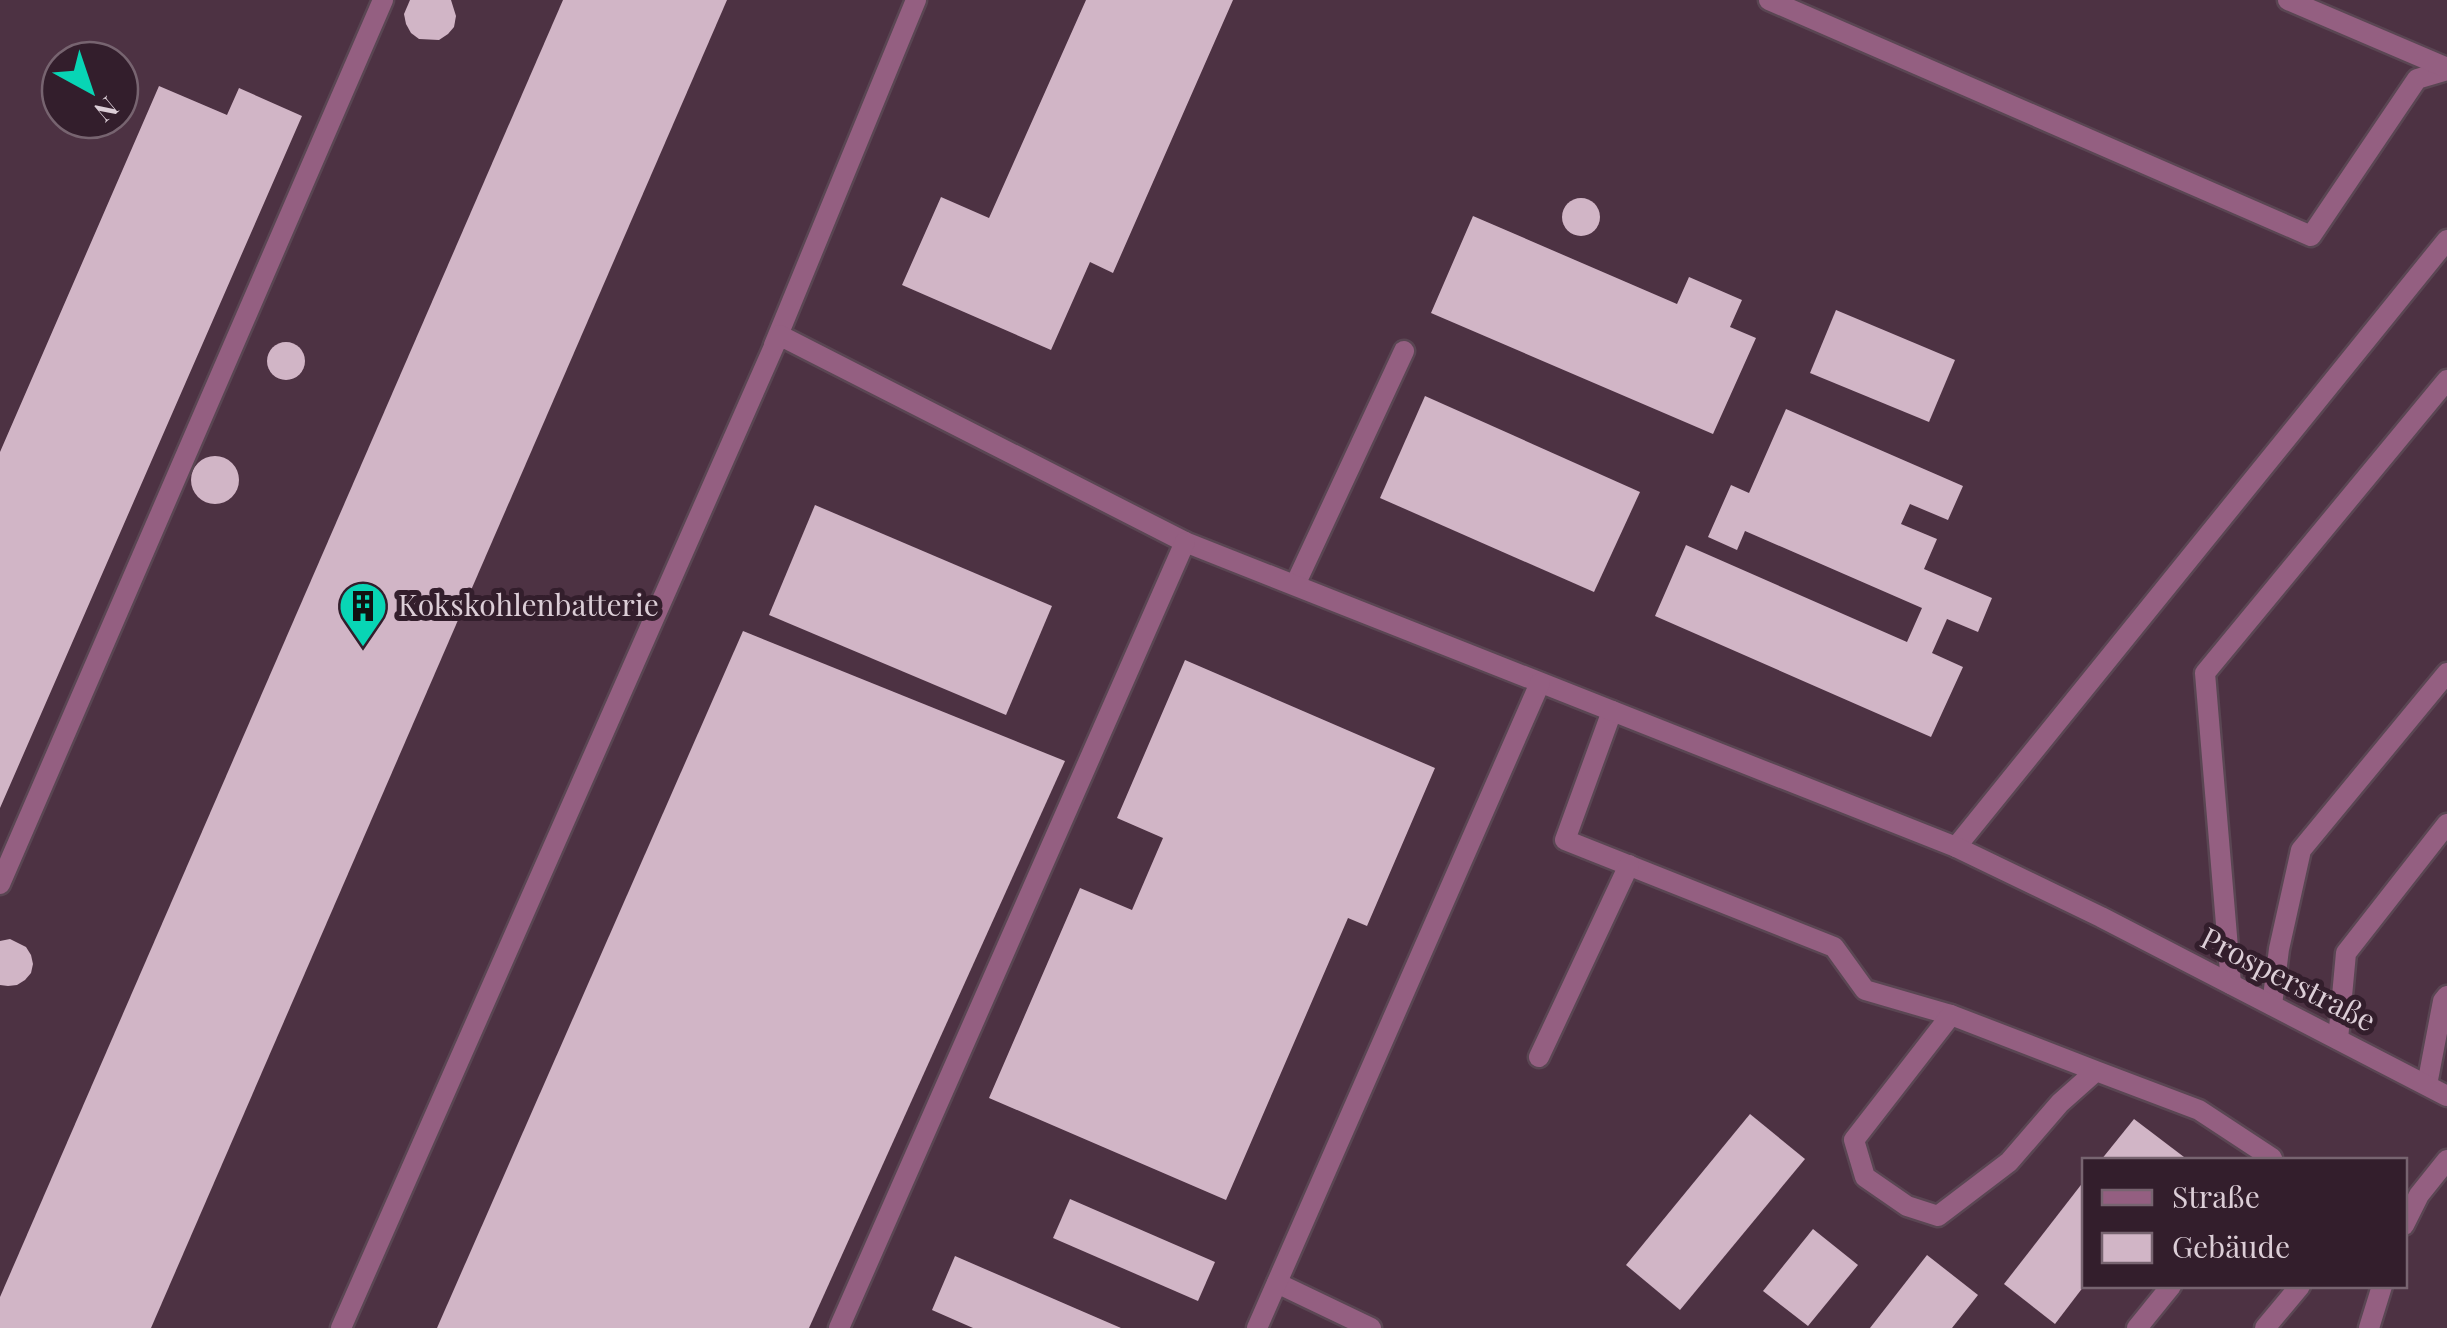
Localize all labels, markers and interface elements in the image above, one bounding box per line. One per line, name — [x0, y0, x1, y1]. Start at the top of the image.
north arrow — [40, 40, 140, 140]
text: N — [87, 90, 127, 131]
building icon: Kokskohlenbatterie — [337, 580, 389, 648]
place label: Kokskohlenbatterie — [398, 584, 659, 624]
street label: Prosperstraße — [2195, 917, 2383, 1039]
legend — [2082, 1158, 2407, 1288]
text: Straße — [2172, 1176, 2260, 1216]
text: Gebäude — [2172, 1226, 2290, 1266]

